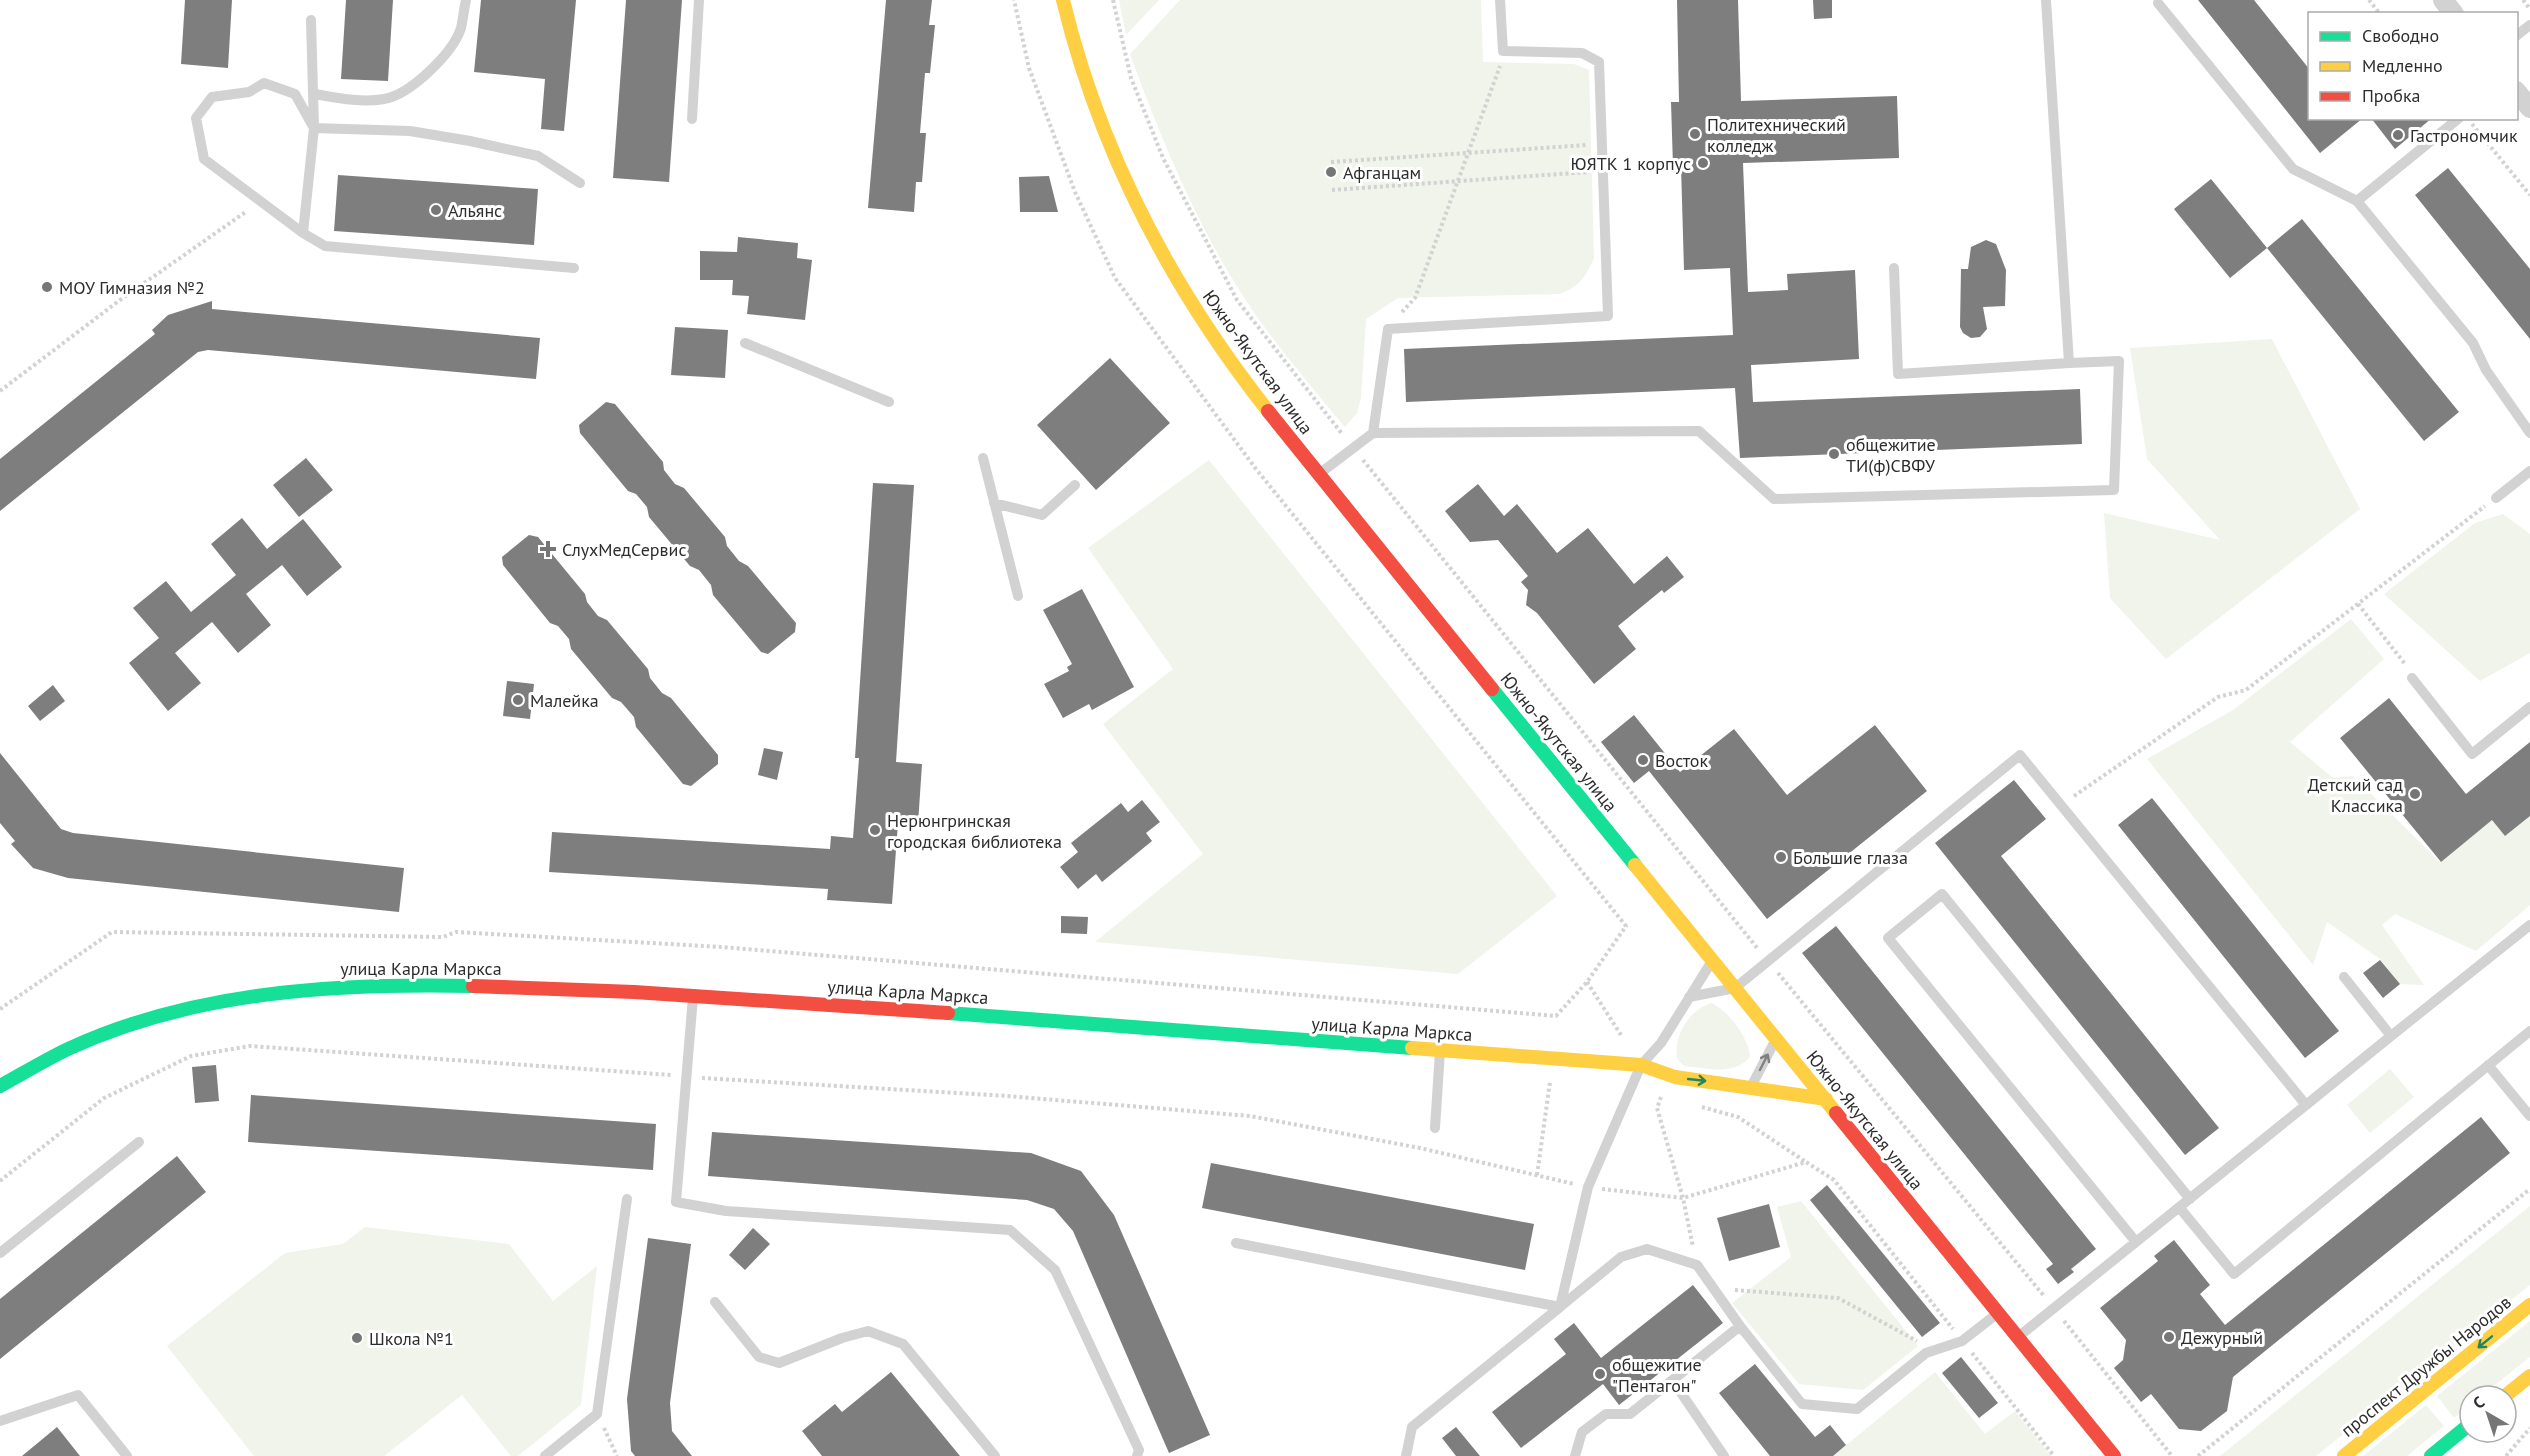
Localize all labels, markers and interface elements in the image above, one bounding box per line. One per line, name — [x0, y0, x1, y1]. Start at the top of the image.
legend — [2308, 12, 2518, 120]
text: Свободно — [2362, 24, 2439, 47]
text: Медленно — [2362, 54, 2443, 77]
text: Пробка — [2362, 84, 2420, 107]
place label: Политехнический колледж — [1707, 113, 1846, 157]
place label: Гастрономчик — [2410, 124, 2518, 147]
marker: Политехнический колледж — [1688, 127, 1702, 141]
marker: Гастрономчик — [2391, 128, 2405, 142]
place label: ЮЯТК 1 корпус — [1570, 152, 1691, 175]
marker: ЮЯТК 1 корпус — [1696, 156, 1710, 170]
place label: Афганцам — [1343, 161, 1421, 184]
marker: Афганцам — [1324, 165, 1338, 179]
place label: Альянс — [448, 199, 502, 222]
marker: Альянс — [429, 203, 443, 217]
place label: МОУ Гимназия №2 — [59, 276, 205, 299]
marker: МОУ Гимназия №2 — [40, 280, 54, 294]
street label: Южно-Якутская улица — [1198, 285, 1318, 439]
place label: общежитие ТИ(ф)СВФУ — [1846, 433, 1936, 477]
marker: общежитие ТИ(ф)СВФУ — [1827, 447, 1841, 461]
place label: СлухМедСервис — [562, 538, 687, 561]
marker: СлухМедСервис — [539, 540, 557, 558]
street label: Южно-Якутская улица — [1496, 668, 1622, 816]
place label: Малейка — [530, 689, 599, 712]
marker: Малейка — [511, 693, 525, 707]
place label: Восток — [1655, 749, 1709, 772]
marker: Восток — [1636, 753, 1650, 767]
place label: Детский сад Классика — [2307, 773, 2403, 817]
marker: Детский сад Классика — [2408, 787, 2422, 801]
place label: Нерюнгринская городская библиотека — [887, 809, 1062, 853]
marker: Нерюнгринская городская библиотека — [868, 823, 882, 837]
place label: Большие глаза — [1793, 846, 1908, 869]
marker: Большие глаза — [1774, 850, 1788, 864]
street label: улица Карла Маркса — [340, 957, 502, 980]
street label: улица Карла Маркса — [827, 975, 989, 1009]
street label: улица Карла Маркса — [1311, 1012, 1473, 1046]
street label: Южно-Якутская улица — [1802, 1046, 1928, 1194]
one-way arrow — [1758, 1054, 1770, 1072]
one-way arrow — [1687, 1075, 1707, 1086]
street label: проспект Дружбы Народов — [2336, 1290, 2516, 1442]
place label: Дежурный — [2181, 1326, 2263, 1349]
place label: Школа №1 — [369, 1327, 454, 1350]
marker: Дежурный — [2162, 1330, 2176, 1344]
marker: Школа №1 — [350, 1331, 364, 1345]
one-way arrow — [2477, 1335, 2493, 1348]
place label: общежитие "Пентагон" — [1612, 1353, 1702, 1397]
marker: общежитие "Пентагон" — [1593, 1367, 1607, 1381]
north arrow — [2458, 1384, 2518, 1444]
text: С — [2469, 1392, 2488, 1413]

